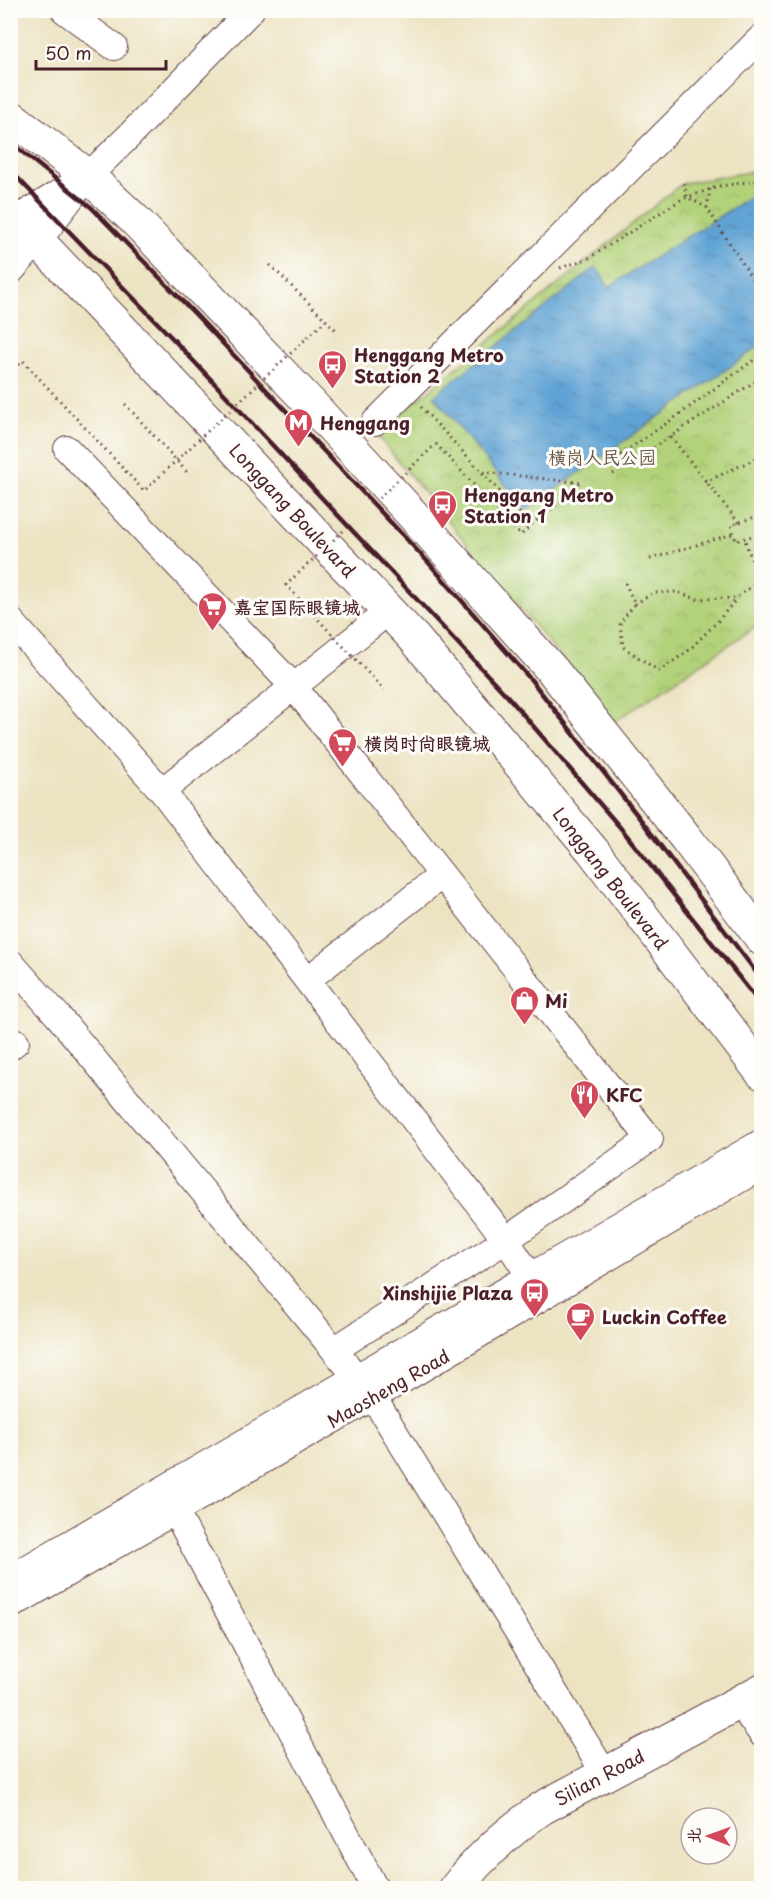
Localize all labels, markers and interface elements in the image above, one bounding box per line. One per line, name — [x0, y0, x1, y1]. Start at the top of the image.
scale bar — [36, 33, 166, 71]
text: 50 m — [45, 39, 92, 66]
place label: Henggang Metro Station 2 — [354, 341, 504, 389]
bus stop icon: Henggang Metro Station 2 — [317, 348, 349, 390]
metro station icon: Henggang — [283, 406, 315, 448]
place label: Henggang — [320, 409, 410, 436]
street label: Longgang Boulevard — [224, 437, 362, 583]
park label: 横岗人民公园 — [548, 443, 656, 470]
place label: Henggang Metro Station 1 — [464, 481, 614, 529]
bus stop icon: Henggang Metro Station 1 — [427, 488, 459, 530]
supermarket icon: 嘉宝国际眼镜城 — [197, 590, 229, 632]
place label: 嘉宝国际眼镜城 — [234, 593, 360, 620]
supermarket icon: 横岗时尚眼镜城 — [327, 726, 359, 768]
place label: 横岗时尚眼镜城 — [364, 729, 490, 756]
street label: Longgang Boulevard — [547, 801, 675, 955]
shop icon: Mi — [508, 984, 540, 1026]
place label: Mi — [545, 987, 567, 1014]
restaurant icon: KFC — [569, 1078, 601, 1120]
place label: KFC — [606, 1081, 643, 1108]
bus stop icon: Xinshijie Plaza — [518, 1276, 550, 1318]
place label: Xinshijie Plaza — [383, 1279, 513, 1306]
cafe icon: Luckin Coffee — [565, 1300, 597, 1342]
place label: Luckin Coffee — [602, 1303, 727, 1330]
street label: Maosheng Road — [322, 1342, 454, 1434]
street label: Silian Road — [549, 1742, 649, 1812]
north arrow — [679, 1806, 739, 1866]
text: 北 — [681, 1828, 705, 1844]

